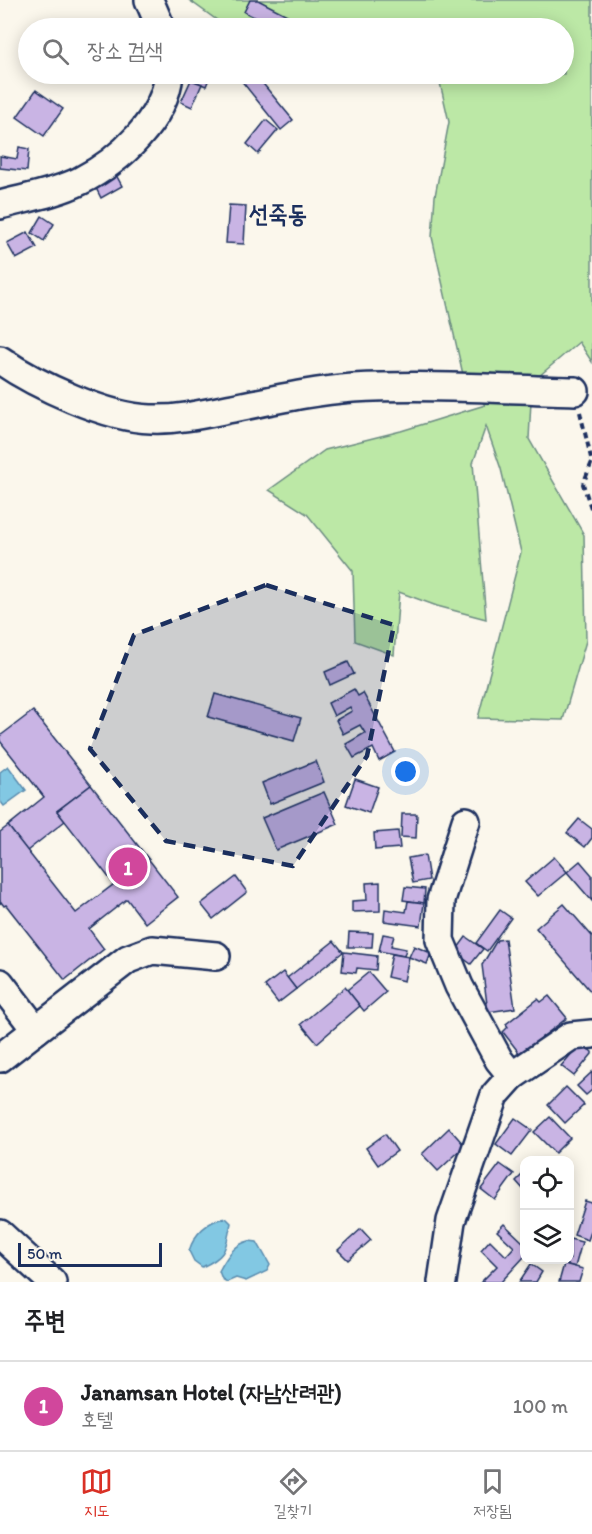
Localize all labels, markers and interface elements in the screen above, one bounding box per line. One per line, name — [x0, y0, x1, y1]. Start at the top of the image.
search box — [18, 18, 574, 84]
icon: search — [39, 35, 72, 68]
text: 장소 검색 — [87, 37, 163, 64]
district label: 선죽동 — [249, 199, 307, 228]
your location — [391, 757, 420, 786]
pin: 1 — [108, 844, 148, 890]
map controls — [520, 1156, 574, 1264]
button: locate — [520, 1156, 574, 1210]
button: layers — [520, 1210, 574, 1264]
scale bar — [18, 1240, 162, 1268]
text: 50 m — [27, 1244, 62, 1263]
text: 주변 — [24, 1304, 66, 1336]
text: Janamsan Hotel (자남산려관) — [81, 1379, 342, 1406]
text: 1 — [39, 1394, 48, 1418]
text: 100 m — [513, 1394, 568, 1418]
text: 호텔 — [81, 1407, 113, 1431]
tab: 지도 — [80, 1465, 113, 1521]
tab: 길찾기 — [274, 1465, 312, 1521]
tab: 저장됨 — [473, 1465, 512, 1521]

